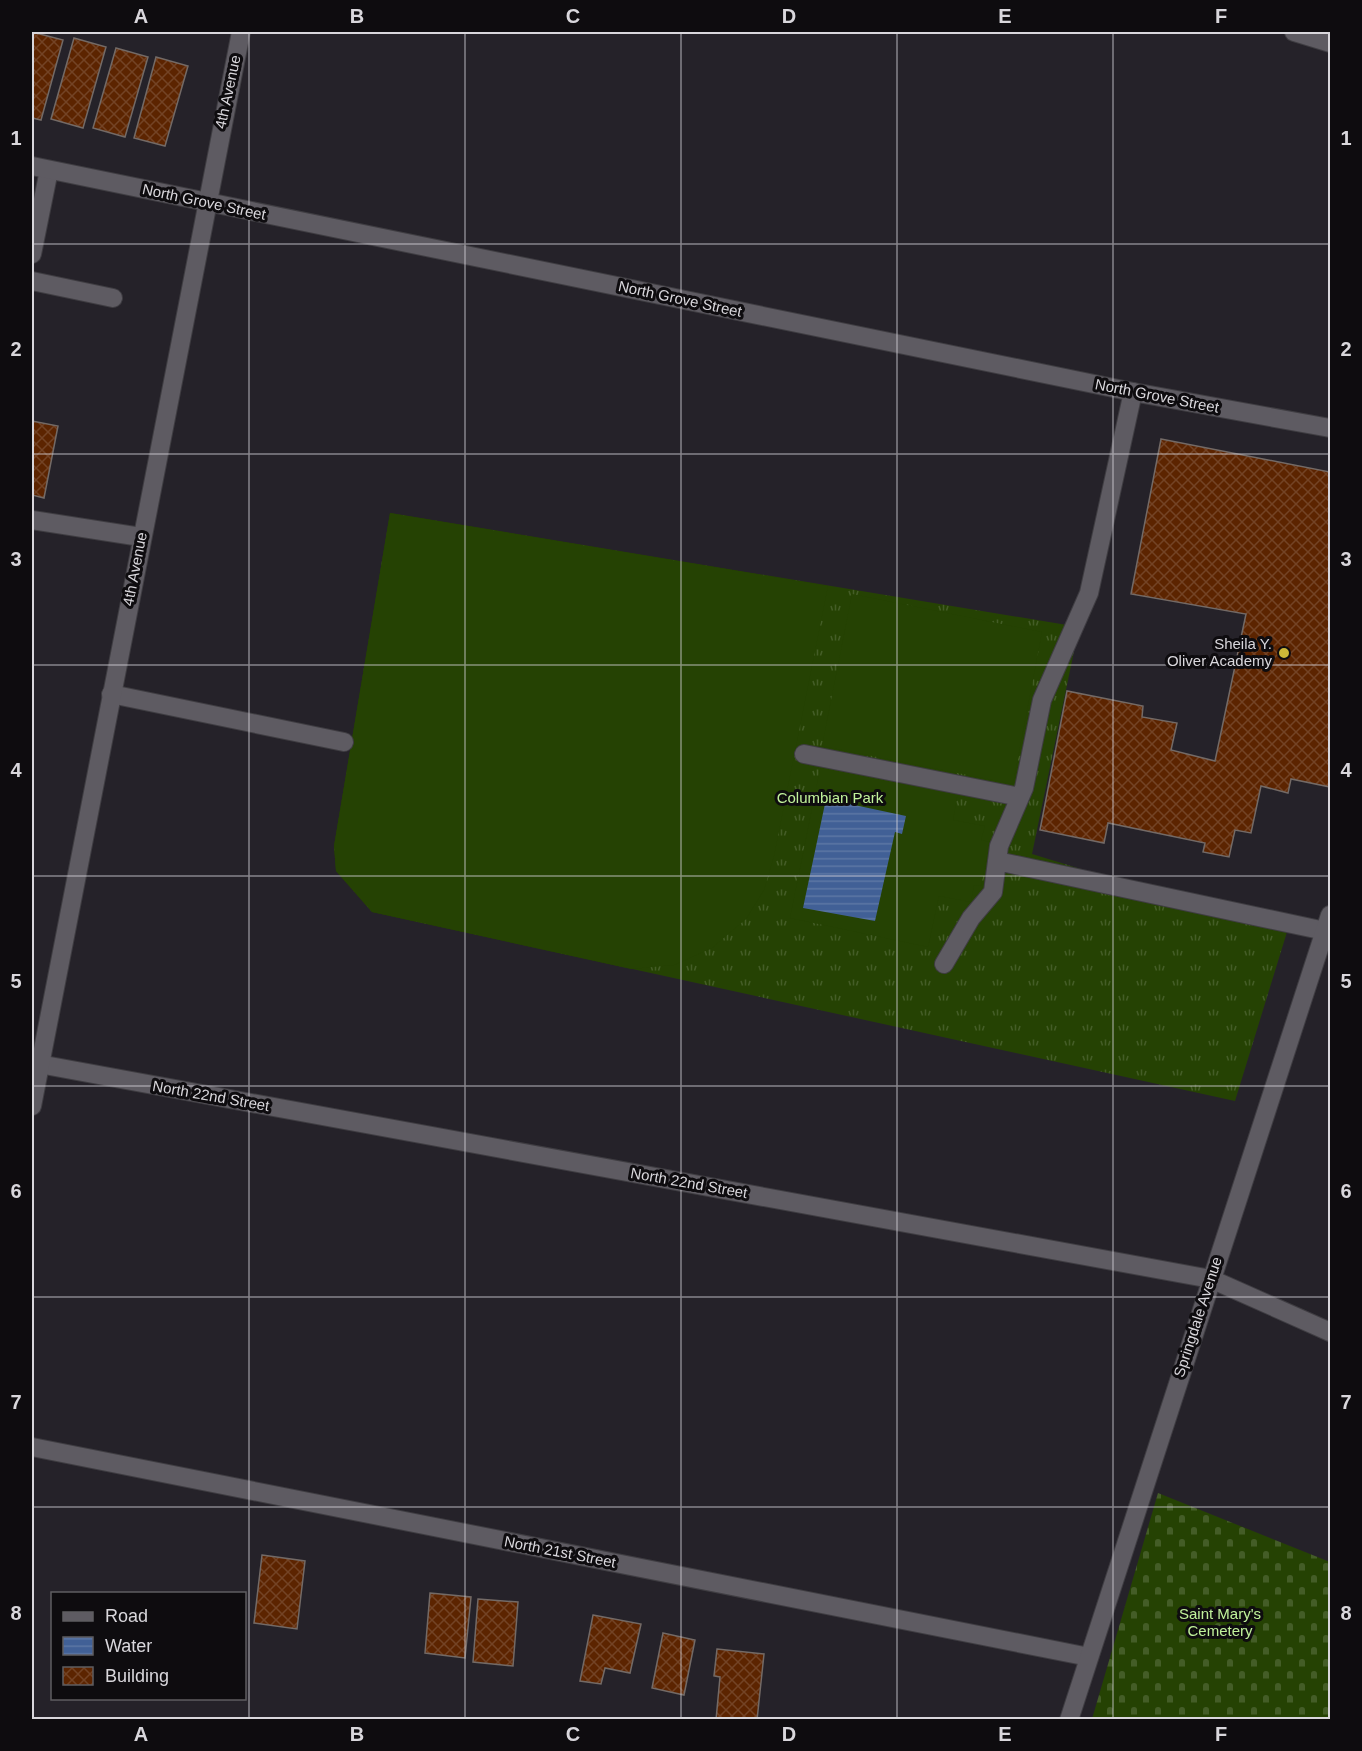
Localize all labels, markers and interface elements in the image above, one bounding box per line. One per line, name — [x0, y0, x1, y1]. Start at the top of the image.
text: A — [134, 5, 148, 27]
text: B — [350, 5, 364, 27]
text: C — [566, 5, 580, 27]
text: D — [782, 5, 796, 27]
text: E — [998, 5, 1012, 27]
text: F — [1215, 5, 1227, 27]
street label: 4th Avenue — [211, 54, 244, 130]
text: 1 — [10, 127, 22, 149]
text: 1 — [1340, 127, 1352, 149]
street label: North Grove Street — [141, 180, 268, 223]
street label: North Grove Street — [617, 277, 744, 320]
text: 2 — [10, 338, 22, 360]
text: 2 — [1340, 338, 1352, 360]
street label: North Grove Street — [1094, 375, 1221, 416]
street label: 4th Avenue — [119, 531, 150, 607]
text: 3 — [10, 548, 22, 570]
text: 3 — [1340, 548, 1352, 570]
place label: Sheila Y. Oliver Academy — [1167, 635, 1272, 669]
marker: Sheila Y. Oliver Academy — [1277, 646, 1291, 660]
text: 4 — [10, 759, 22, 781]
text: 4 — [1340, 759, 1352, 781]
park label: Columbian Park — [777, 789, 884, 806]
text: 5 — [10, 970, 22, 992]
text: 5 — [1340, 970, 1352, 992]
street label: North 22nd Street — [151, 1077, 272, 1114]
street label: North 22nd Street — [629, 1164, 750, 1201]
text: 6 — [10, 1180, 22, 1202]
text: 6 — [1340, 1180, 1352, 1202]
street label: Springdale Avenue — [1170, 1254, 1225, 1379]
text: 7 — [10, 1391, 22, 1413]
text: 7 — [1340, 1391, 1352, 1413]
street label: North 21st Street — [503, 1532, 618, 1571]
legend — [51, 1592, 246, 1700]
text: 8 — [10, 1602, 22, 1624]
text: 8 — [1340, 1602, 1352, 1624]
park label: Saint Mary's Cemetery — [1179, 1605, 1261, 1639]
text: Road — [105, 1606, 148, 1626]
text: Water — [105, 1636, 152, 1656]
text: Building — [105, 1666, 169, 1686]
text: A — [134, 1723, 148, 1745]
text: B — [350, 1723, 364, 1745]
text: C — [566, 1723, 580, 1745]
text: D — [782, 1723, 796, 1745]
text: E — [998, 1723, 1012, 1745]
text: F — [1215, 1723, 1227, 1745]

